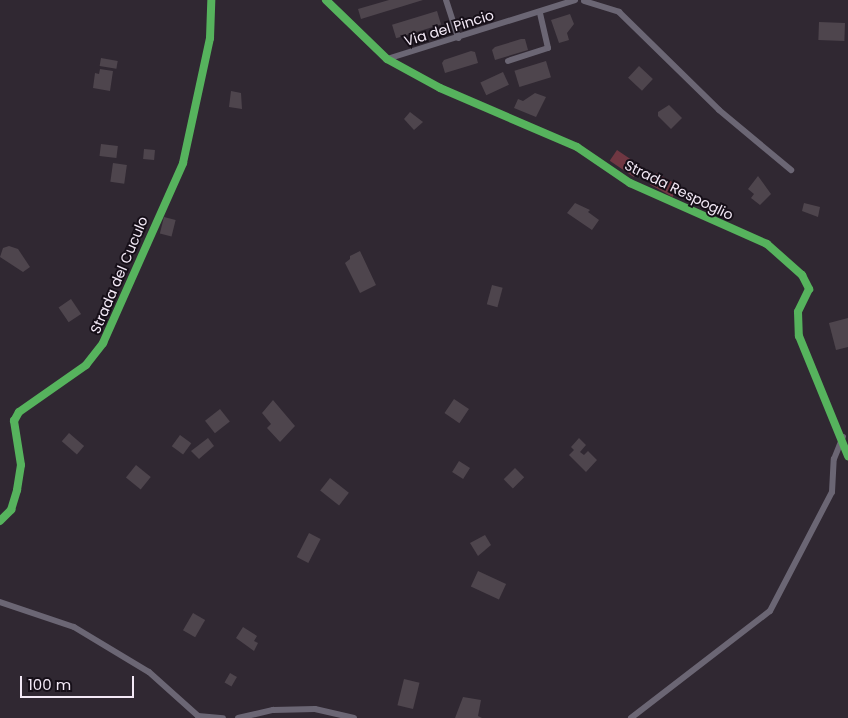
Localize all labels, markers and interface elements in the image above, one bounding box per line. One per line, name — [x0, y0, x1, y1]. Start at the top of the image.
street label: Via del Pincio — [402, 6, 496, 50]
street label: Strada Respoglio — [622, 156, 736, 224]
street label: Strada del Cuculo — [87, 214, 151, 336]
scale bar — [22, 666, 136, 698]
text: 100 m — [28, 674, 71, 695]

